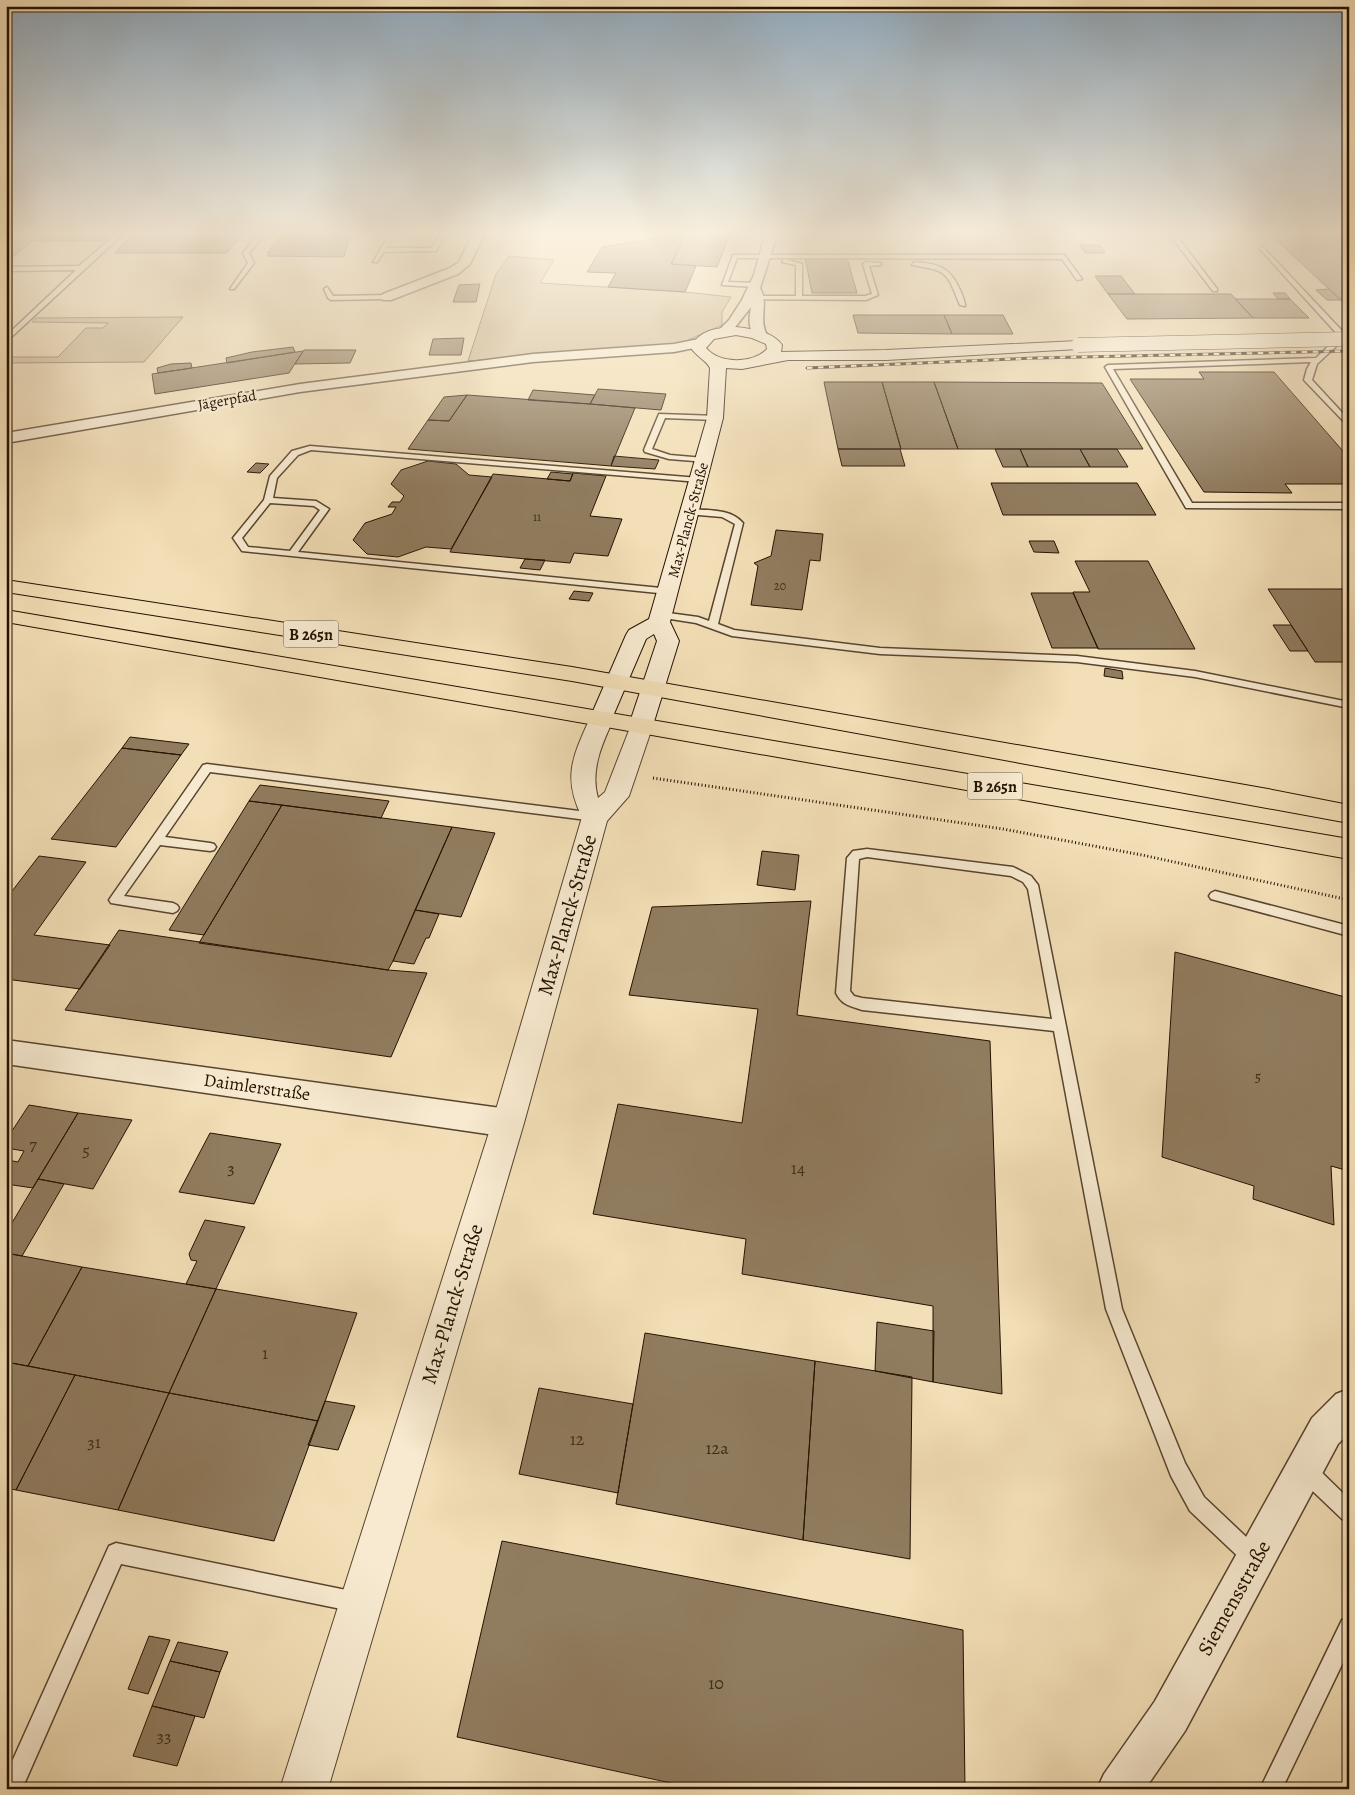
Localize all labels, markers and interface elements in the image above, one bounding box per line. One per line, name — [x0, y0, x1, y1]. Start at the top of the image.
street label: Jägerpfad — [196, 385, 259, 415]
street label: Max-Planck-Straße — [663, 460, 713, 580]
house number: 11 — [533, 509, 541, 525]
house number: 20 — [774, 578, 786, 594]
road number: B 265n — [284, 620, 338, 648]
road number: B 265n — [968, 772, 1022, 799]
street label: Max-Planck-Straße — [531, 831, 603, 999]
house number: 5 — [1255, 1067, 1261, 1087]
street label: Daimlerstraße — [202, 1068, 312, 1106]
house number: 7 — [29, 1132, 37, 1156]
house number: 5 — [82, 1138, 90, 1162]
house number: 3 — [227, 1156, 235, 1180]
house number: 14 — [791, 1156, 805, 1180]
street label: Max-Planck-Straße — [414, 1220, 490, 1388]
house number: 1 — [262, 1341, 268, 1365]
house number: 12 — [570, 1427, 585, 1451]
house number: 31 — [87, 1430, 101, 1454]
house number: 12a — [705, 1436, 729, 1460]
street label: Siemensstraße — [1191, 1535, 1277, 1661]
house number: 10 — [708, 1671, 724, 1695]
house number: 33 — [157, 1724, 171, 1748]

